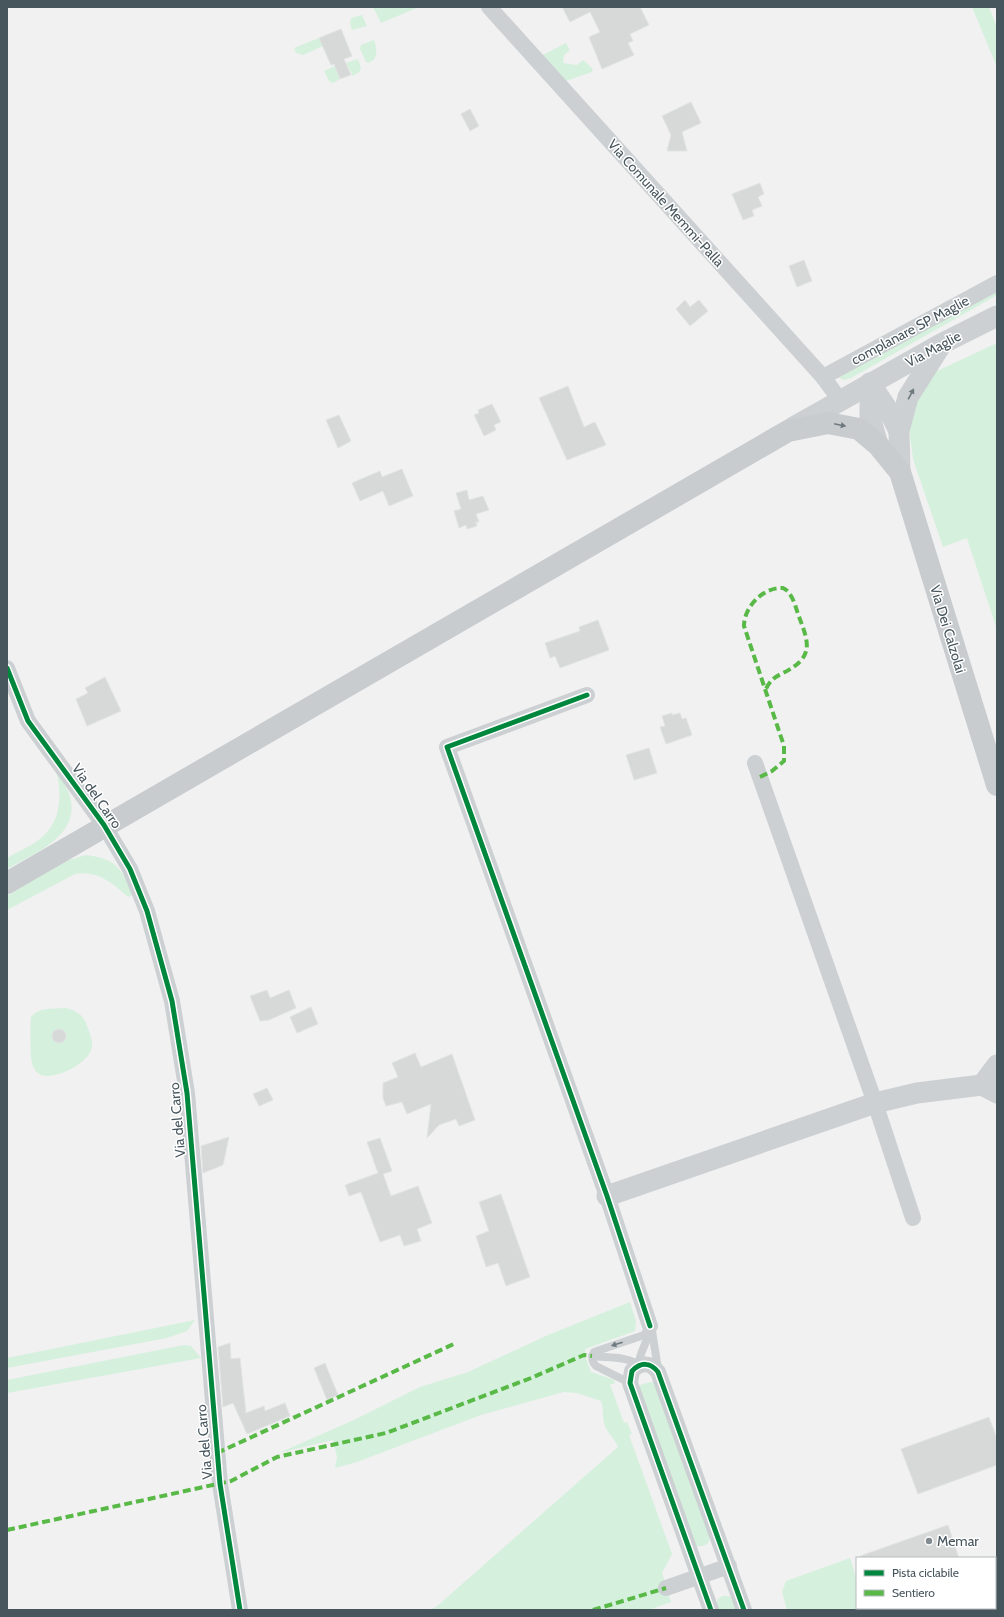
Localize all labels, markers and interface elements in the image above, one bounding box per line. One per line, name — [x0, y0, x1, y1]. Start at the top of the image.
street label: Via Comunale Memmi-Palla — [604, 135, 728, 271]
street label: complanare SP Maglie — [848, 291, 972, 369]
street label: Via Maglie — [902, 327, 964, 371]
one-way arrow — [907, 388, 914, 400]
one-way arrow — [834, 423, 846, 429]
street label: Via Dei Calzolai — [926, 583, 970, 675]
street label: Via del Carro — [68, 760, 126, 832]
street label: Via del Carro — [165, 1082, 189, 1158]
one-way arrow — [611, 1341, 623, 1347]
street label: Via del Carro — [192, 1404, 216, 1480]
place label: Memar — [937, 1532, 979, 1550]
marker: Memar — [924, 1536, 934, 1546]
legend — [856, 1557, 996, 1609]
text: Pista ciclabile — [892, 1565, 959, 1580]
text: Sentiero — [892, 1585, 935, 1600]

